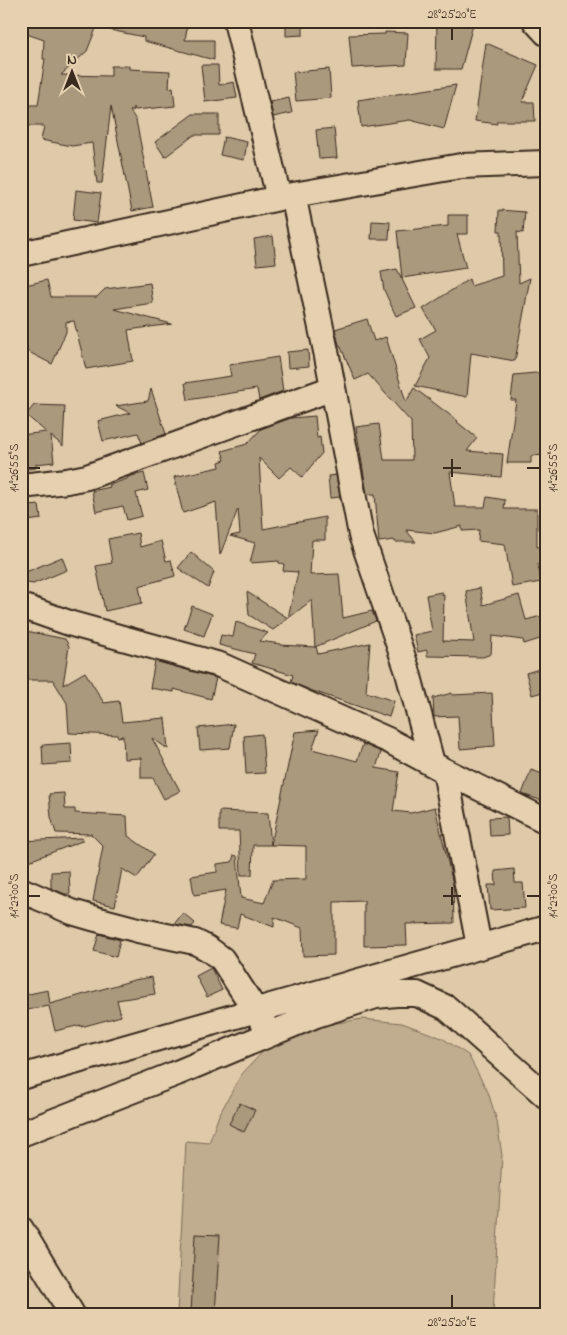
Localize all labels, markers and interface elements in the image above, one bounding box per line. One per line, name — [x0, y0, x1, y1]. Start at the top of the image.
text: 28°25'20"E — [428, 6, 477, 24]
north arrow — [48, 48, 98, 98]
text: N — [67, 50, 77, 71]
text: 14°26'55"S — [6, 443, 24, 492]
text: 14°26'55"S — [545, 443, 563, 492]
text: 14°27'00"S — [6, 873, 24, 919]
text: 14°27'00"S — [545, 873, 563, 919]
text: 28°25'20"E — [428, 1314, 477, 1332]

